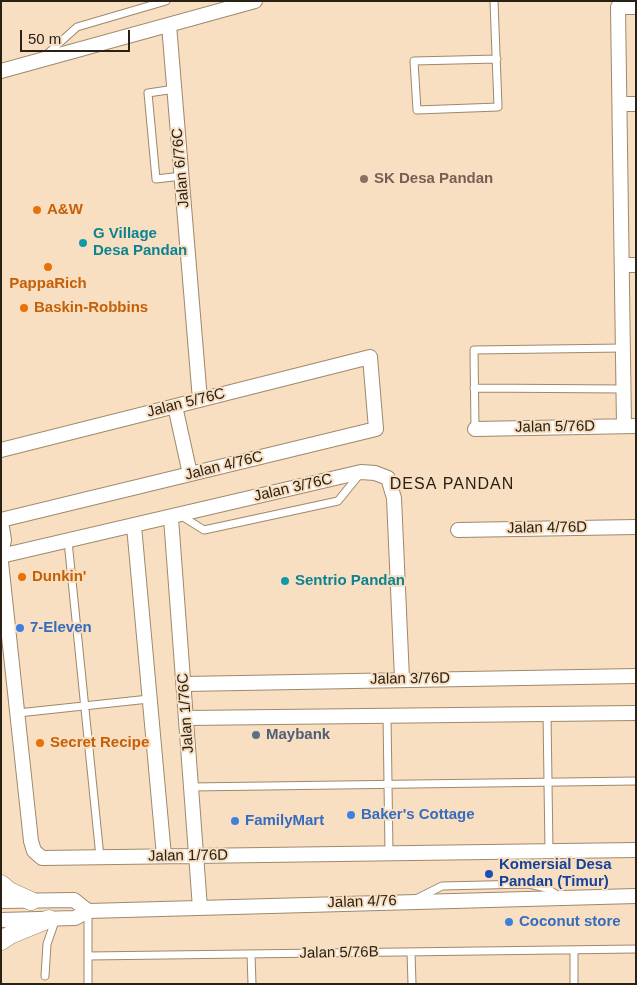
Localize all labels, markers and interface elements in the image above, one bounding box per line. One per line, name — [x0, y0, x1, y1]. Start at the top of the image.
scale bar — [22, 20, 132, 52]
text: 50 m — [28, 30, 61, 47]
street label: Jalan 6/76C — [169, 127, 193, 209]
place label: SK Desa Pandan — [374, 170, 493, 188]
marker: SK Desa Pandan — [358, 173, 370, 185]
place label: A&W — [47, 201, 83, 219]
marker: A&W — [31, 204, 43, 216]
place label: G Village Desa Pandan — [93, 225, 187, 260]
marker: G Village Desa Pandan — [77, 237, 89, 249]
marker: PappaRich — [42, 261, 54, 273]
place label: PappaRich — [9, 275, 87, 293]
place label: Baskin-Robbins — [34, 299, 148, 317]
marker: Baskin-Robbins — [18, 302, 30, 314]
street label: Jalan 5/76C — [145, 385, 227, 421]
street label: Jalan 5/76D — [515, 417, 595, 437]
street label: Jalan 4/76C — [183, 448, 265, 484]
street label: Jalan 3/76C — [252, 470, 334, 506]
district label: DESA PANDAN — [388, 475, 516, 495]
street label: Jalan 4/76D — [507, 518, 587, 538]
place label: Dunkin' — [32, 568, 86, 586]
marker: Dunkin' — [16, 571, 28, 583]
place label: Sentrio Pandan — [295, 572, 405, 590]
marker: Sentrio Pandan — [279, 575, 291, 587]
place label: 7-Eleven — [30, 619, 92, 637]
marker: 7-Eleven — [14, 622, 26, 634]
street label: Jalan 3/76D — [370, 669, 450, 689]
street label: Jalan 1/76C — [174, 672, 198, 754]
place label: Maybank — [266, 726, 330, 744]
marker: Maybank — [250, 729, 262, 741]
place label: Secret Recipe — [50, 734, 149, 752]
marker: Secret Recipe — [34, 737, 46, 749]
place label: Baker's Cottage — [361, 806, 475, 824]
marker: Baker's Cottage — [345, 809, 357, 821]
place label: FamilyMart — [245, 812, 324, 830]
marker: FamilyMart — [229, 815, 241, 827]
street label: Jalan 1/76D — [148, 846, 228, 866]
place label: Komersial Desa Pandan (Timur) — [499, 856, 612, 891]
marker: Komersial Desa Pandan (Timur) — [483, 868, 495, 880]
street label: Jalan 4/76 — [327, 892, 397, 912]
place label: Coconut store — [519, 913, 621, 931]
marker: Coconut store — [503, 916, 515, 928]
street label: Jalan 5/76B — [299, 943, 379, 963]

